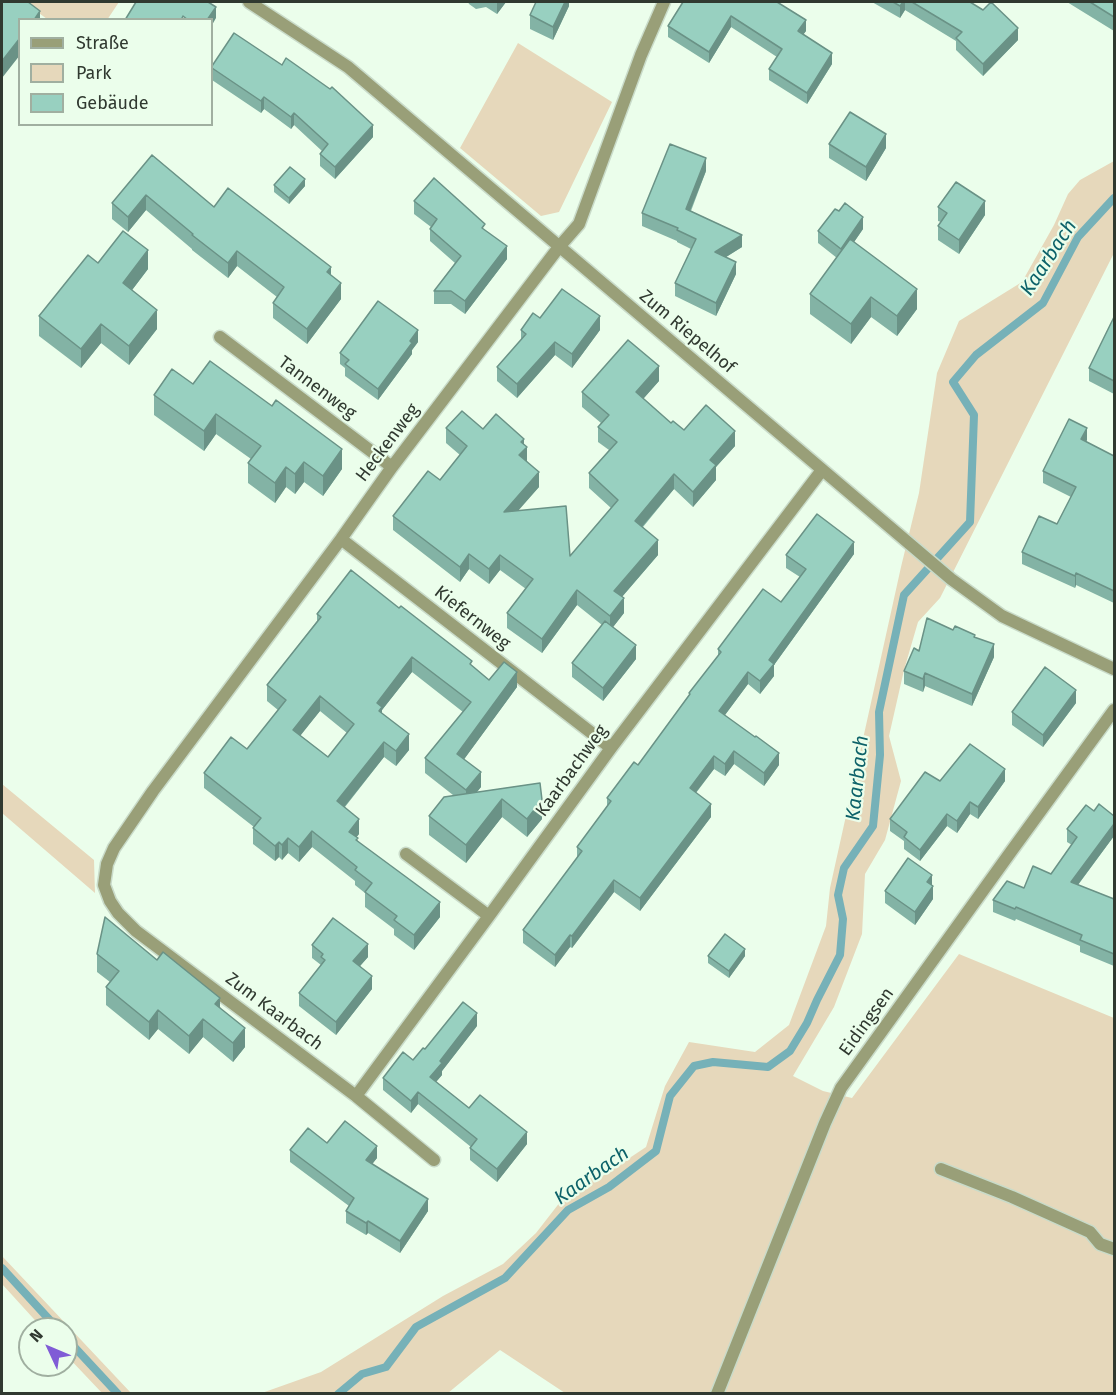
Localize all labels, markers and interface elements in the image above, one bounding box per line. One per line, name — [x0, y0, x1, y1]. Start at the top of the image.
legend — [18, 18, 213, 126]
text: Straße — [76, 32, 129, 54]
text: Park — [76, 62, 111, 84]
text: Gebäude — [76, 92, 149, 114]
water label: Kaarbach — [1016, 215, 1082, 301]
street label: Zum Riepelhof — [635, 286, 739, 378]
street label: Tannenweg — [274, 352, 360, 424]
street label: Heckenweg — [352, 400, 424, 486]
street label: Kiefernweg — [430, 582, 514, 654]
street label: Kaarbachweg — [531, 721, 613, 821]
water label: Kaarbach — [842, 734, 874, 822]
street label: Zum Kaarbach — [221, 968, 327, 1056]
street label: Eidingsen — [835, 984, 899, 1060]
water label: Kaarbach — [550, 1142, 634, 1210]
north arrow — [18, 1317, 78, 1377]
text: N — [26, 1325, 47, 1346]

